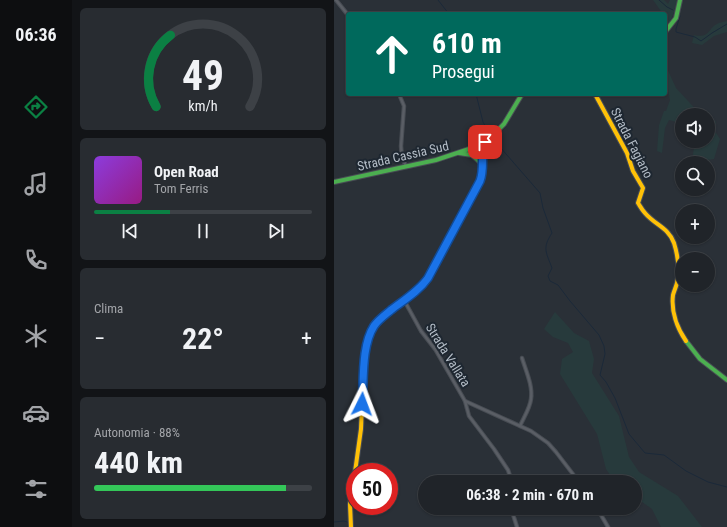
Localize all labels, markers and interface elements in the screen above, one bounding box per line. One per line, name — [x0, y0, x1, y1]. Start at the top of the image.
text: 06:36 — [15, 24, 57, 45]
text: 610 m — [432, 27, 502, 60]
icon: ahead — [366, 28, 418, 80]
text: 49 — [182, 51, 224, 100]
text: Prosegui — [432, 61, 495, 82]
icon: directions — [22, 93, 50, 121]
text: km/h — [188, 97, 218, 113]
street label: Strada Fagiano — [608, 105, 656, 181]
map controls — [675, 108, 715, 292]
button: sound — [675, 108, 715, 148]
pin — [468, 125, 502, 159]
icon: arrive — [474, 131, 496, 153]
street label: Strada Cassia Sud — [356, 138, 450, 174]
button: search — [675, 156, 715, 196]
text: Open Road — [154, 163, 219, 181]
icon: music — [22, 170, 50, 198]
text: Tom Ferris — [154, 181, 208, 196]
button: + — [675, 204, 715, 244]
icon: previous — [119, 220, 141, 242]
icon: pause — [192, 220, 214, 242]
icon: next — [265, 220, 287, 242]
icon: phone — [22, 246, 50, 274]
button: − — [675, 252, 715, 292]
text: Clima — [94, 301, 123, 316]
text: 22° — [182, 321, 224, 356]
street label: Strada Vallata — [423, 321, 473, 389]
icon: climate — [22, 322, 50, 350]
text: − — [94, 326, 105, 351]
text: + — [301, 326, 312, 351]
position arrow — [341, 383, 383, 425]
icon: car — [22, 399, 50, 427]
text: Autonomia · 88% — [94, 425, 180, 440]
text: 440 km — [94, 445, 183, 480]
speed limit sign: 50 — [346, 463, 398, 515]
icon: filters — [22, 475, 50, 503]
text: 06:38 · 2 min · 670 m — [466, 486, 594, 504]

